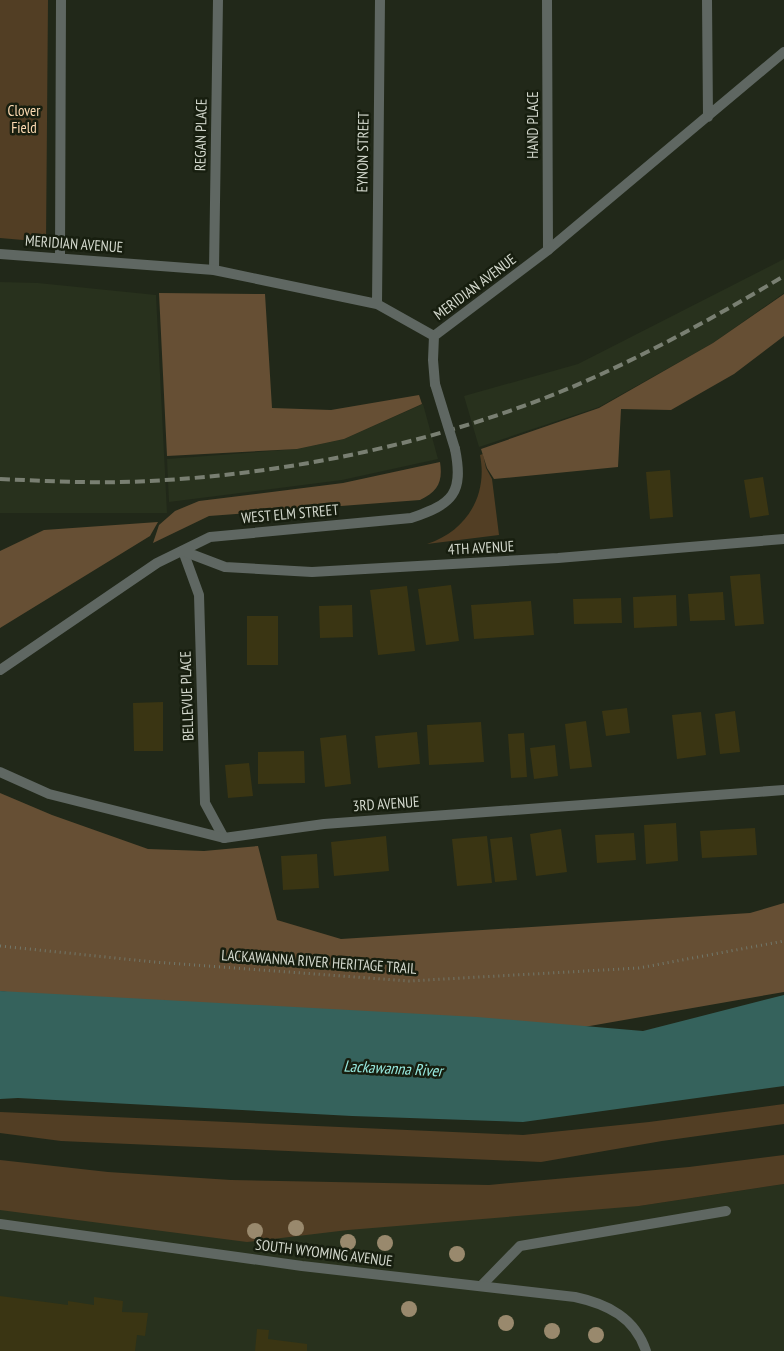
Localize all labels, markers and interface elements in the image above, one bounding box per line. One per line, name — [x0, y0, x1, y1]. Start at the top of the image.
street label: HAND PLACE — [523, 91, 542, 159]
street label: REGAN PLACE — [190, 99, 211, 171]
park label: Clover Field — [8, 101, 41, 137]
street label: EYNON STREET — [352, 111, 373, 193]
street label: MERIDIAN AVENUE — [24, 231, 124, 256]
street label: MERIDIAN AVENUE — [430, 249, 520, 324]
street label: WEST ELM STREET — [240, 500, 340, 527]
street label: 4TH AVENUE — [447, 536, 515, 559]
street label: BELLEVUE PLACE — [175, 651, 198, 741]
street label: 3RD AVENUE — [352, 792, 420, 815]
street label: LACKAWANNA RIVER HERITAGE TRAIL — [221, 945, 418, 978]
water label: Lackawanna River — [343, 1055, 446, 1081]
street label: SOUTH WYOMING AVENUE — [254, 1235, 394, 1270]

